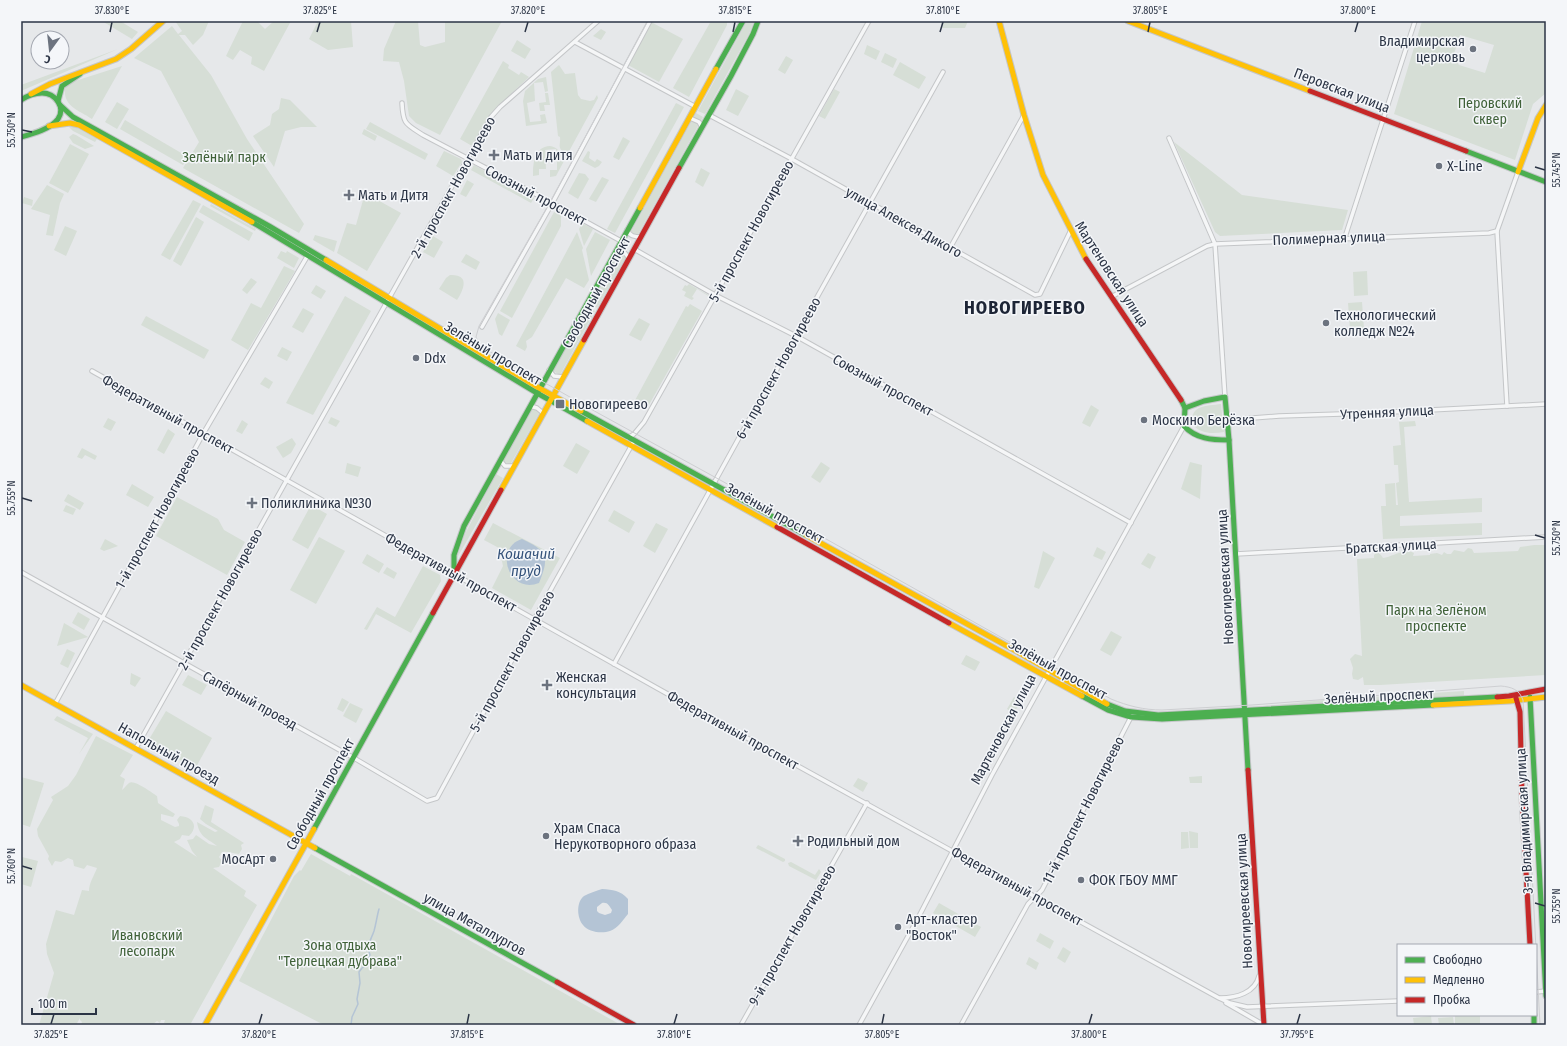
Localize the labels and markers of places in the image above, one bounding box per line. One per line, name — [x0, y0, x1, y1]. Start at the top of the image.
place label: Владимирская церковь — [1379, 33, 1466, 66]
marker: Владимирская церковь — [1468, 44, 1478, 54]
place label: Мать и дитя — [503, 147, 573, 164]
marker: Мать и дитя — [488, 149, 500, 161]
place label: X-Line — [1447, 158, 1483, 175]
marker: X-Line — [1434, 161, 1444, 171]
place label: Мать и Дитя — [358, 187, 428, 204]
marker: Мать и Дитя — [343, 189, 355, 201]
place label: Технологический колледж №24 — [1334, 307, 1436, 340]
marker: Технологический колледж №24 — [1321, 318, 1331, 328]
place label: Ddx — [424, 350, 447, 367]
marker: Ddx — [411, 353, 421, 363]
place label: Новогиреево — [569, 396, 648, 413]
marker: Новогиреево — [554, 398, 566, 410]
place label: Москино Берёзка — [1152, 412, 1255, 429]
marker: Москино Берёзка — [1139, 415, 1149, 425]
place label: Поликлиника №30 — [261, 495, 372, 512]
marker: Поликлиника №30 — [246, 497, 258, 509]
place label: Женская консультация — [556, 669, 636, 702]
marker: Женская консультация — [541, 679, 553, 691]
place label: Храм Спаса Нерукотворного образа — [554, 820, 696, 853]
marker: Храм Спаса Нерукотворного образа — [541, 831, 551, 841]
place label: Родильный дом — [807, 833, 900, 850]
marker: Родильный дом — [792, 835, 804, 847]
place label: МосАрт — [222, 851, 265, 868]
marker: МосАрт — [268, 854, 278, 864]
place label: ФОК ГБОУ ММГ — [1089, 872, 1178, 889]
marker: ФОК ГБОУ ММГ — [1076, 875, 1086, 885]
place label: Арт-кластер "Восток" — [906, 911, 977, 944]
marker: Арт-кластер "Восток" — [893, 922, 903, 932]

